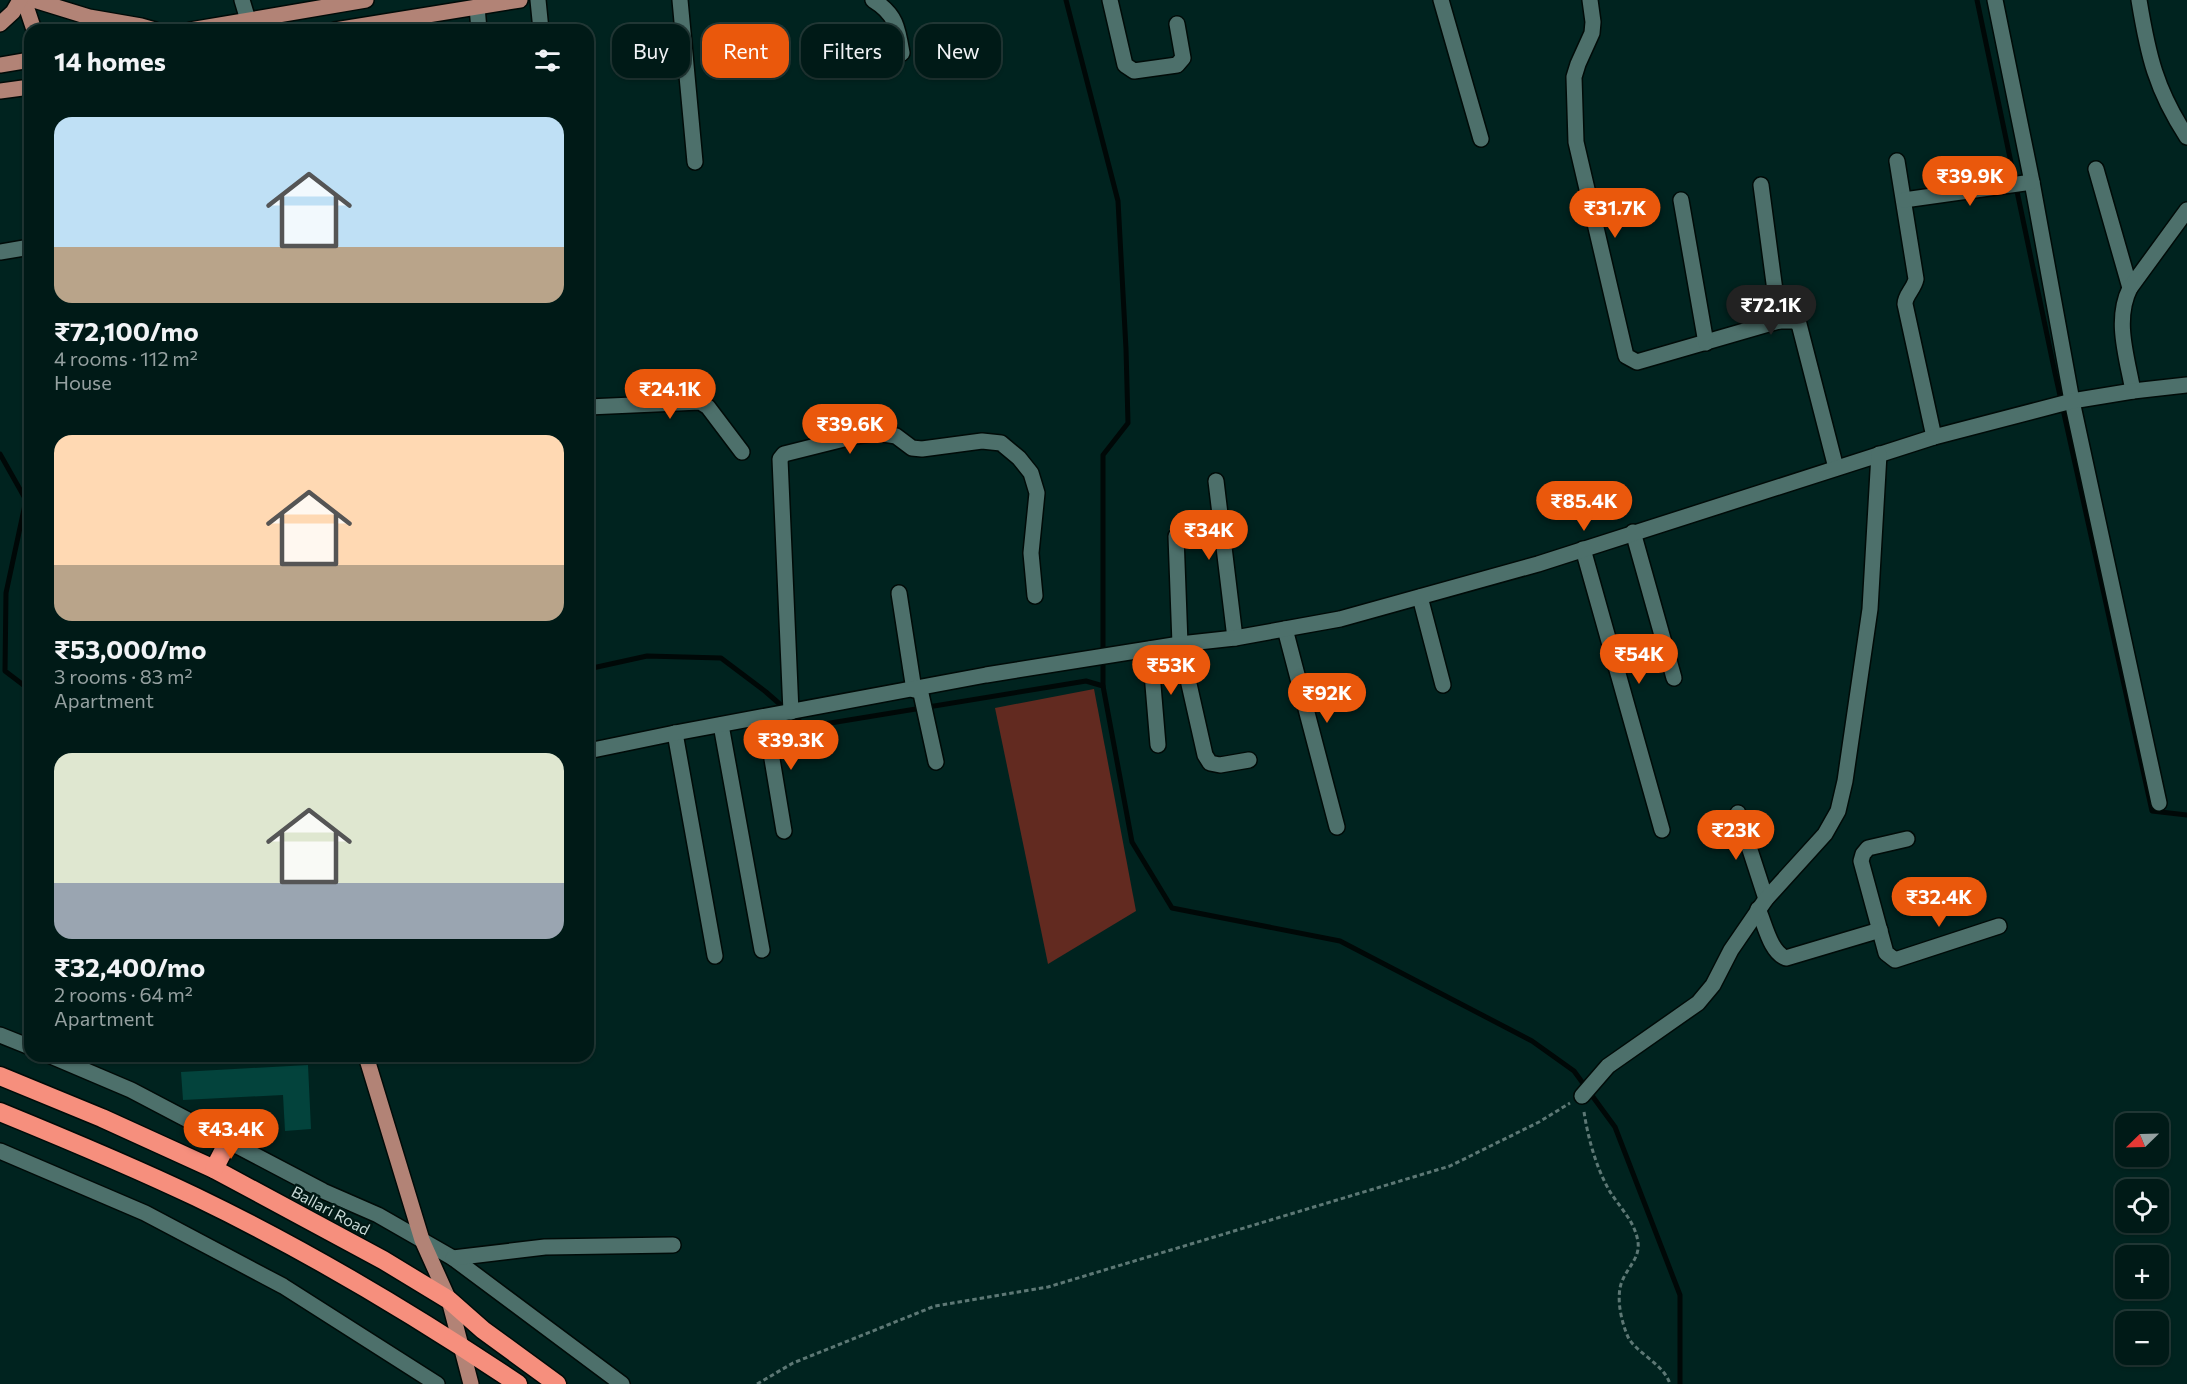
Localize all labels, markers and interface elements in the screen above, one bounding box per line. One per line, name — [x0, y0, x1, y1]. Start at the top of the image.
chip: Buy — [612, 24, 690, 78]
chip: Rent — [702, 24, 789, 78]
chip: Filters — [801, 24, 903, 78]
chip: New — [915, 24, 1001, 78]
icon: filters — [531, 44, 564, 77]
text: 14 homes — [54, 45, 166, 76]
icon: home — [255, 156, 363, 264]
pin: ₹39.9K — [1921, 156, 2019, 207]
text: ₹39.9K — [1936, 163, 2004, 187]
pin: ₹31.7K — [1566, 188, 1664, 239]
text: ₹31.7K — [1583, 195, 1647, 219]
pin: ₹72.1K — [1722, 285, 1820, 336]
text: ₹72.1K — [1740, 292, 1802, 316]
text: ₹72,100/mo — [54, 315, 199, 346]
text: 4 rooms · 112 m² — [54, 346, 198, 370]
pin: ₹24.1K — [621, 369, 719, 420]
text: House — [54, 370, 112, 394]
text: ₹24.1K — [639, 376, 701, 400]
pin: ₹39.6K — [801, 404, 899, 455]
text: ₹39.6K — [816, 411, 884, 435]
icon: home — [255, 474, 363, 582]
pin: ₹85.4K — [1535, 481, 1633, 532]
text: ₹85.4K — [1550, 488, 1618, 512]
pin: ₹34K — [1173, 510, 1245, 561]
text: ₹34K — [1184, 517, 1234, 541]
text: ₹53,000/mo — [54, 633, 206, 664]
pin: ₹54K — [1603, 634, 1675, 685]
text: ₹54K — [1614, 641, 1664, 665]
pin: ₹53K — [1135, 645, 1207, 696]
text: ₹53K — [1146, 652, 1196, 676]
text: 3 rooms · 83 m² — [54, 664, 193, 688]
pin: ₹92K — [1291, 673, 1363, 724]
text: ₹92K — [1302, 680, 1352, 704]
text: Apartment — [54, 688, 154, 712]
pin: ₹39.3K — [742, 720, 840, 771]
text: ₹39.3K — [758, 727, 825, 751]
icon: home — [255, 792, 363, 900]
pin: ₹23K — [1700, 810, 1772, 861]
text: ₹23K — [1711, 817, 1761, 841]
pin: ₹32.4K — [1890, 877, 1988, 928]
text: ₹32.4K — [1906, 884, 1972, 908]
text: ₹32,400/mo — [54, 951, 205, 982]
text: 2 rooms · 64 m² — [54, 982, 193, 1006]
text: Apartment — [54, 1006, 154, 1030]
pin: ₹43.4K — [182, 1109, 280, 1160]
north arrow — [2115, 1113, 2169, 1167]
map controls — [2115, 1113, 2169, 1365]
text: ₹43.4K — [198, 1116, 264, 1140]
button: locate — [2115, 1179, 2169, 1233]
street label: Ballari Road — [289, 1181, 373, 1239]
button: + — [2115, 1245, 2169, 1299]
button: − — [2115, 1311, 2169, 1365]

